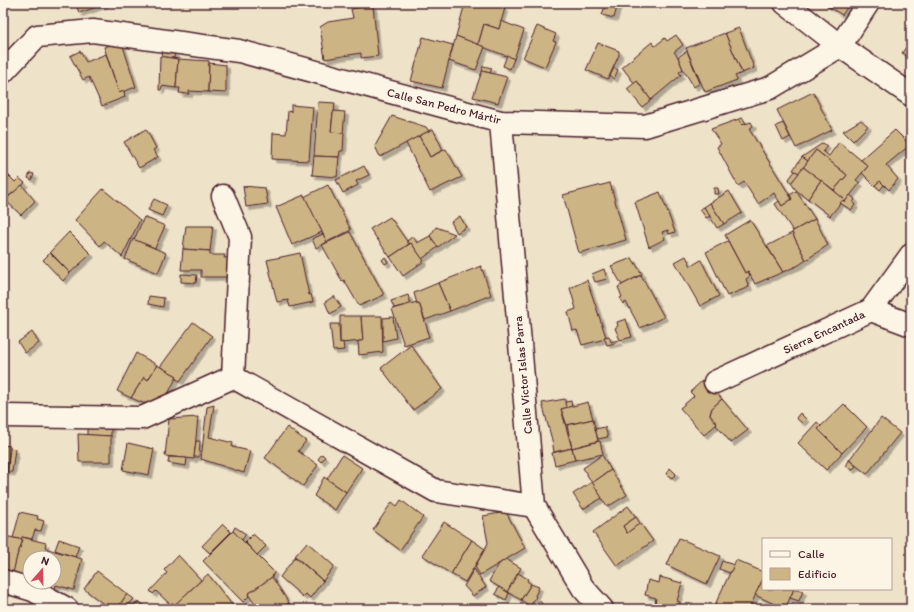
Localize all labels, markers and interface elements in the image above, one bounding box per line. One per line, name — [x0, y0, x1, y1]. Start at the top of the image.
street label: Calle San Pedro Mártir — [386, 85, 503, 127]
street label: Sierra Encantada — [781, 307, 868, 357]
street label: Calle Víctor Islas Parra — [511, 314, 535, 435]
legend — [762, 538, 892, 590]
text: Calle — [798, 547, 825, 561]
north arrow — [22, 550, 62, 590]
text: N — [40, 554, 51, 568]
text: Edificio — [798, 567, 837, 581]

